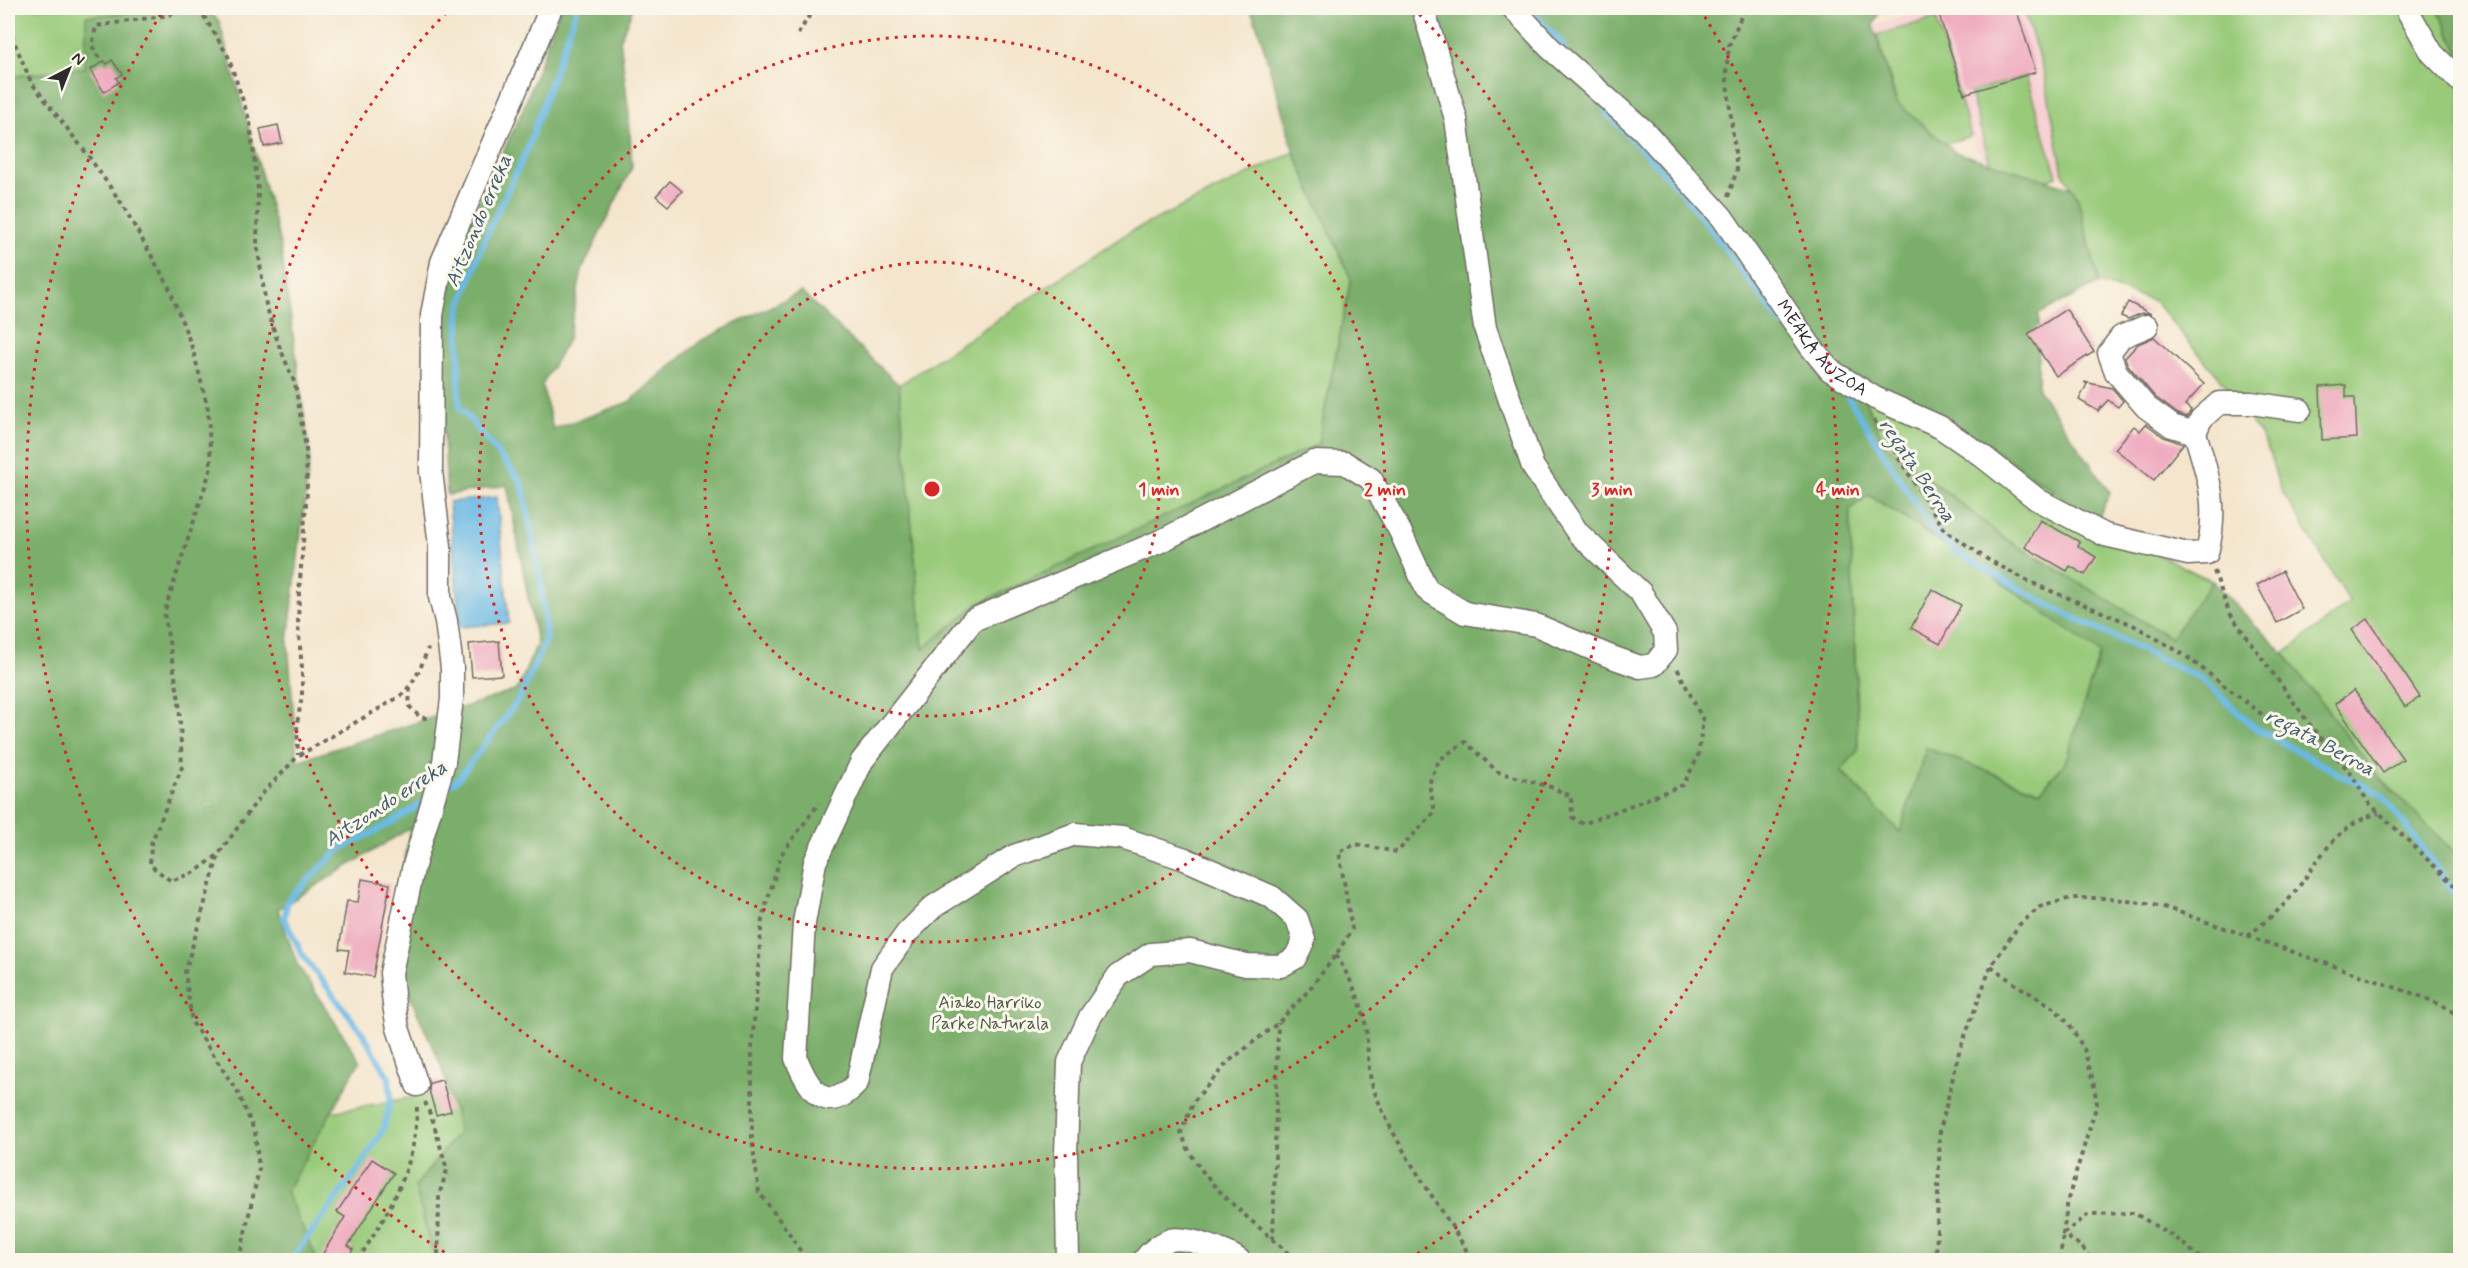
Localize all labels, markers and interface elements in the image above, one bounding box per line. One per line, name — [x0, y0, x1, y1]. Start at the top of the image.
north arrow — [39, 39, 99, 99]
text: N — [67, 48, 89, 70]
water label: Aitzondo erreka — [439, 151, 519, 291]
street label: MEAKA AUZOA — [1770, 295, 1872, 402]
water label: regata Berroa — [1871, 414, 1962, 529]
text: 1 min — [1138, 478, 1180, 502]
text: 2 min — [1364, 478, 1406, 502]
text: 3 min — [1591, 478, 1633, 502]
text: 4 min — [1816, 478, 1860, 502]
centre of rings — [922, 479, 942, 499]
water label: regata Berroa — [2260, 703, 2379, 785]
water label: Aitzondo erreka — [320, 754, 452, 854]
park label: Aiako Harriko Parke Naturala — [931, 991, 1049, 1036]

